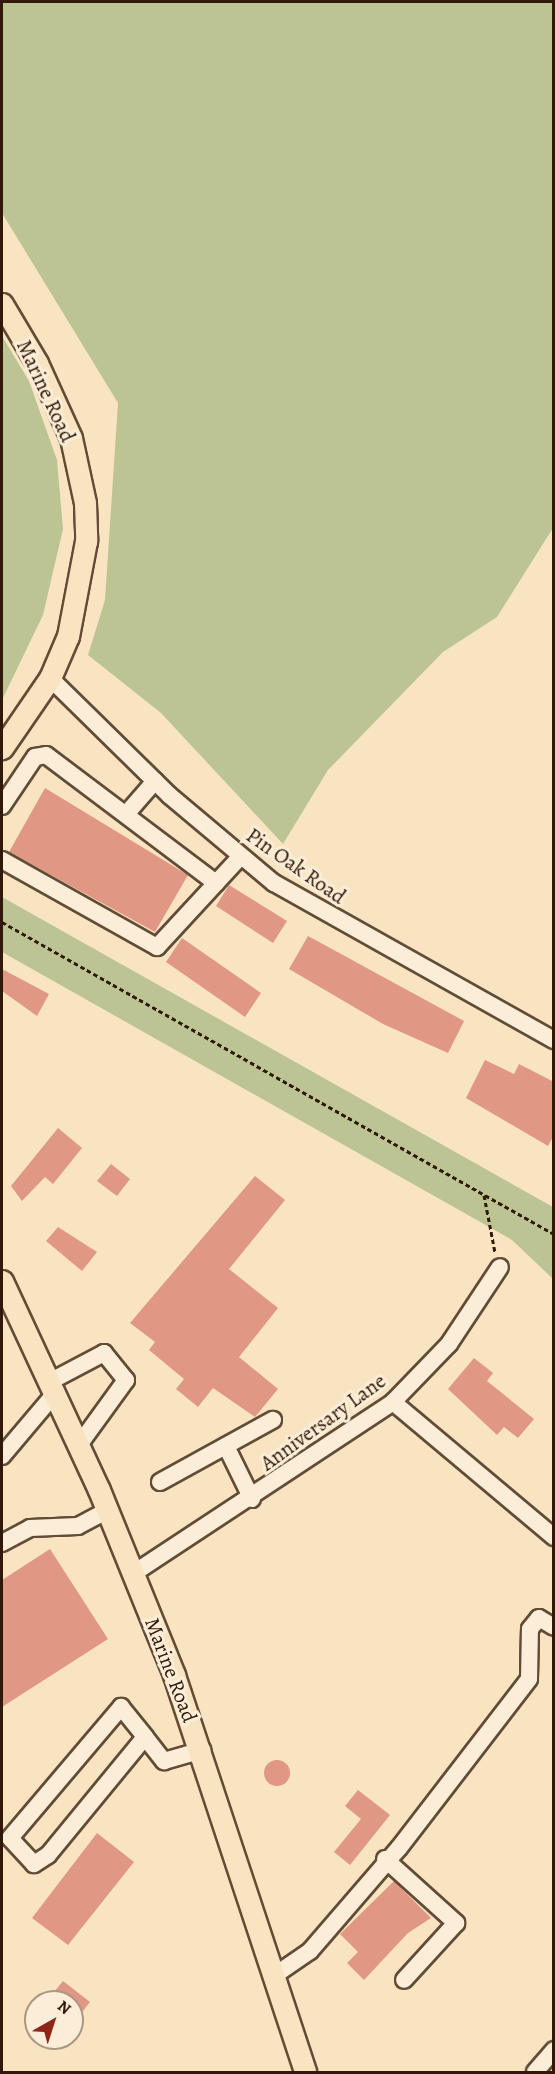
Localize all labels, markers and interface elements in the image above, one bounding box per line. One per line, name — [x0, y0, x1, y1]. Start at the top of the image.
street label: Marine Road — [11, 336, 81, 446]
street label: Pin Oak Road — [241, 823, 351, 909]
street label: Anniversary Lane — [255, 1368, 391, 1476]
street label: Marine Road — [140, 1614, 202, 1726]
north arrow — [24, 1990, 84, 2050]
text: N — [53, 1995, 76, 2020]

